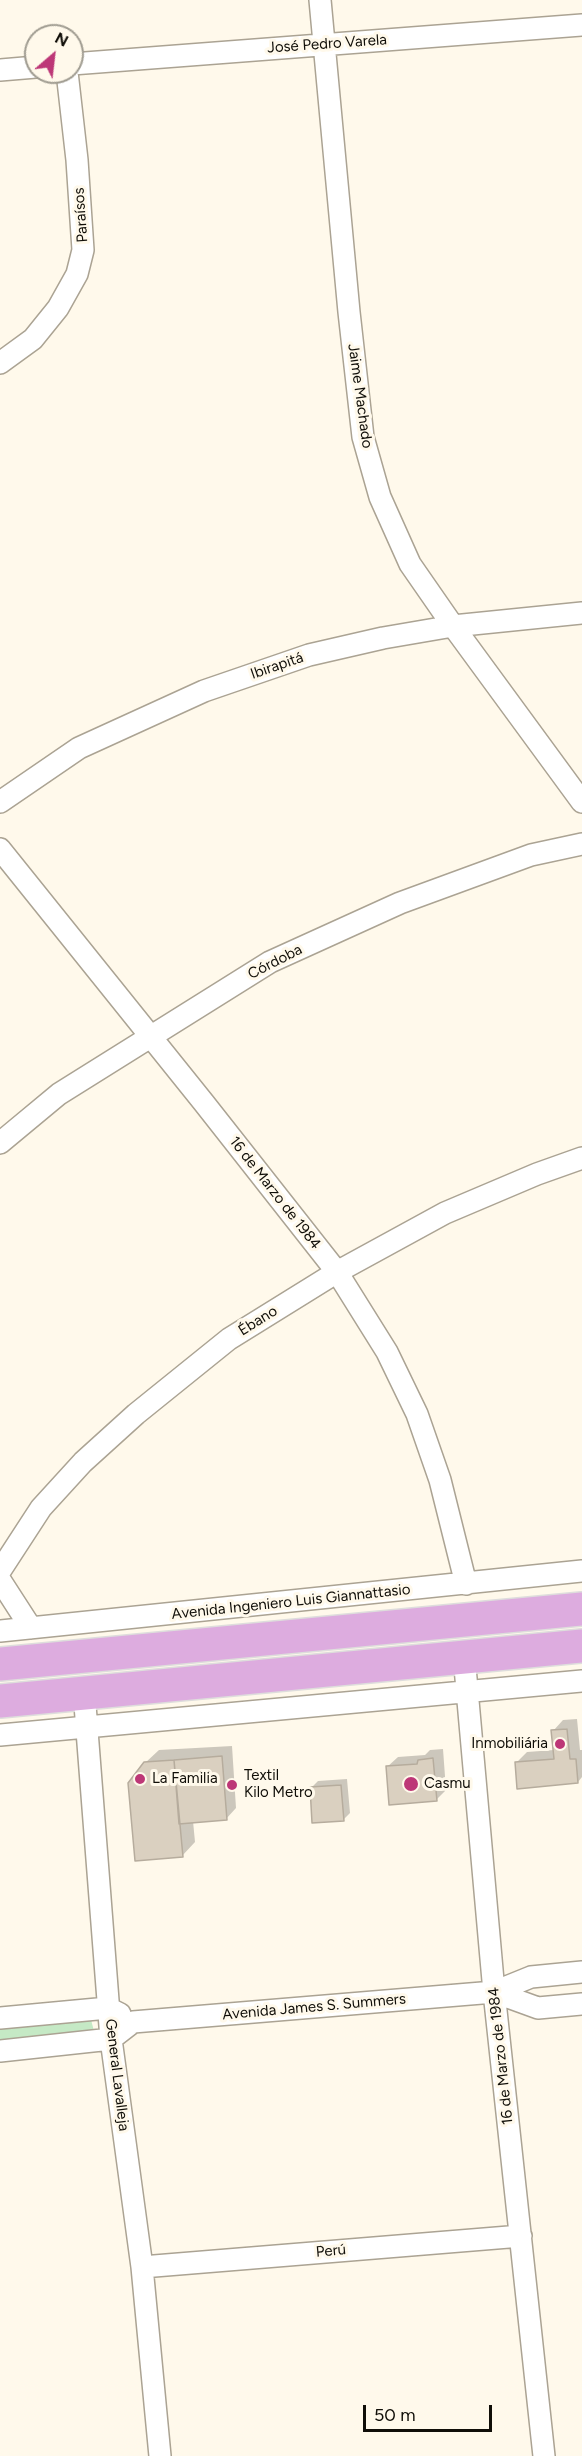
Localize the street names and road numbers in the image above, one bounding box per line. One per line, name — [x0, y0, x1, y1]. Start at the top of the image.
street label: José Pedro Varela — [267, 31, 387, 57]
street label: Paraísos — [70, 187, 92, 243]
street label: Jaime Machado — [344, 343, 376, 449]
street label: Ibirapitá — [248, 649, 306, 683]
street label: Córdoba — [245, 941, 305, 983]
street label: 16 de Marzo de 1984 — [225, 1133, 325, 1253]
street label: Ébano — [235, 1302, 281, 1340]
street label: Avenida Ingeniero Luis Giannattasio — [171, 1580, 411, 1624]
street label: 16 de Marzo de 1984 — [485, 1986, 517, 2126]
street label: Avenida James S. Summers — [221, 1990, 407, 2024]
street label: General Lavalleja — [101, 2018, 133, 2132]
street label: Perú — [315, 2241, 347, 2261]

